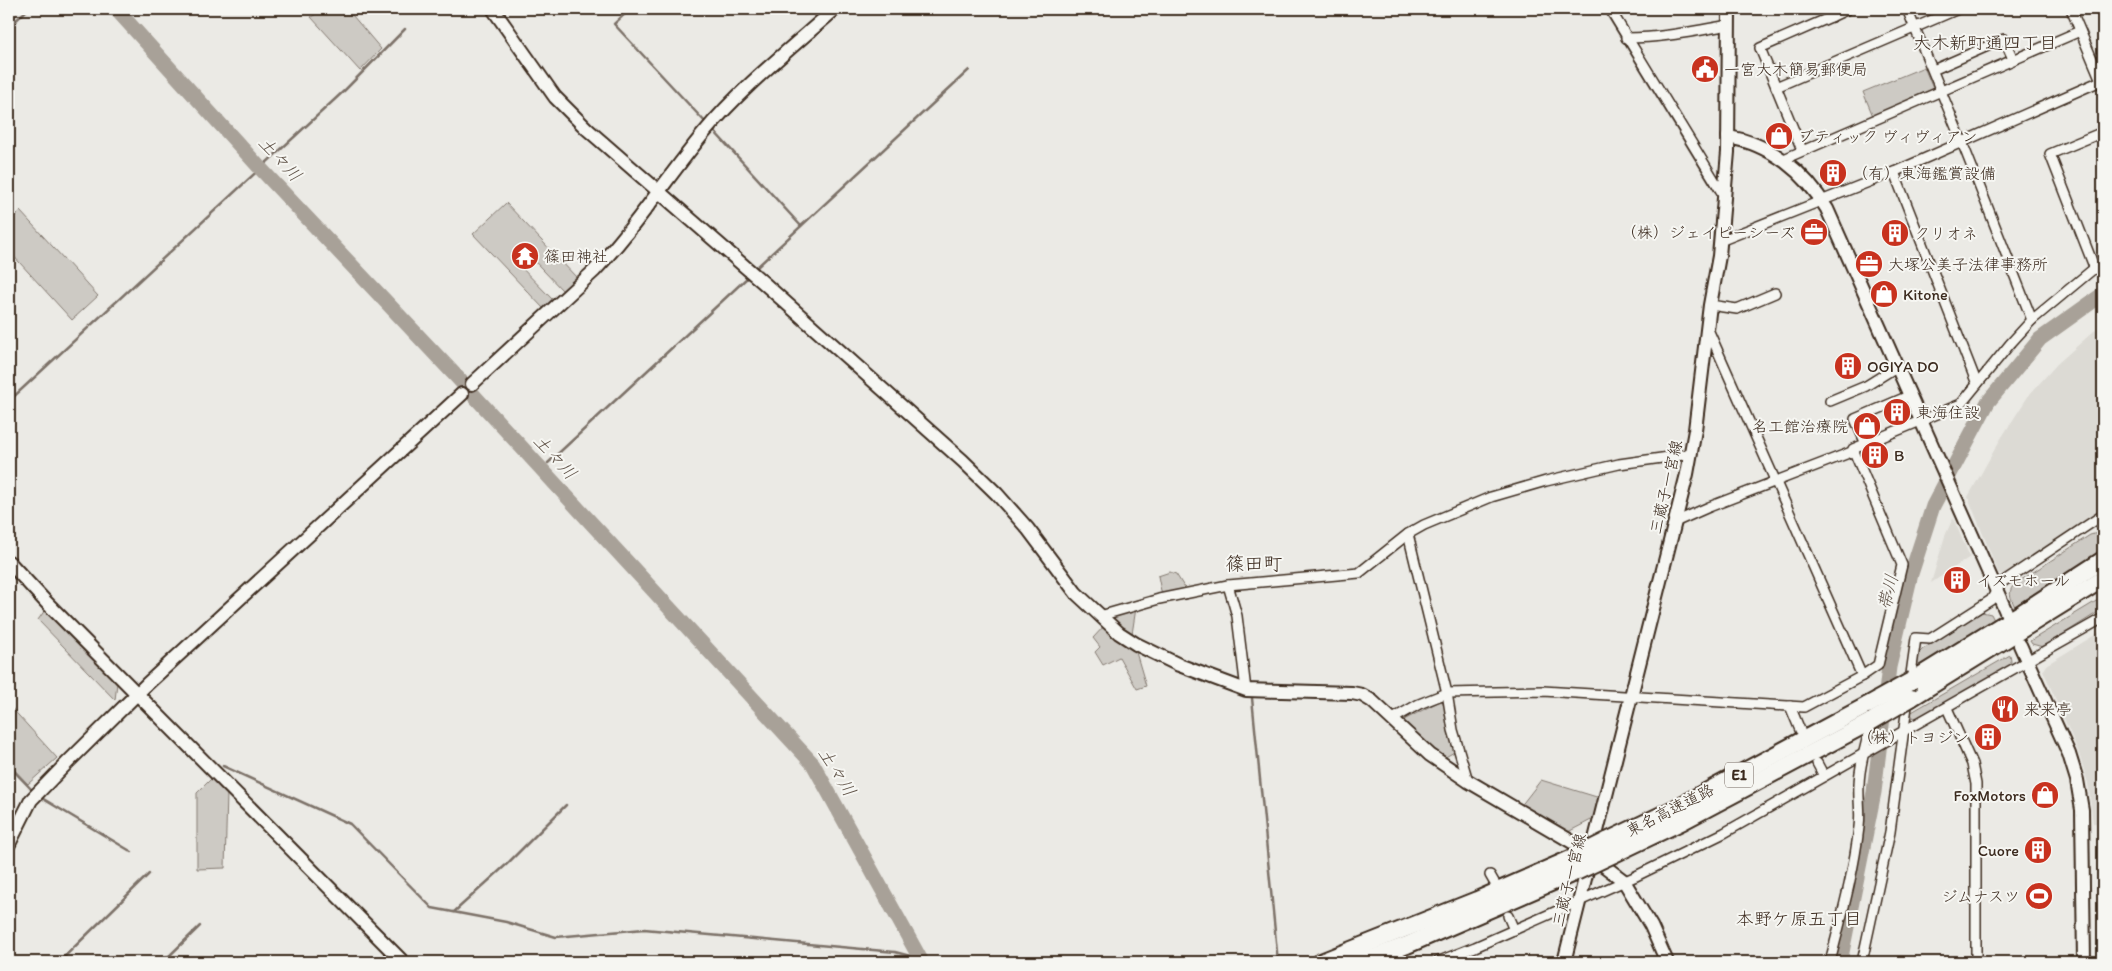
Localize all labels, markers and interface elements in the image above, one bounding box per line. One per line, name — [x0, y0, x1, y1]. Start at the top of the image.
district label: 大木新町通四丁目 — [1913, 32, 2057, 54]
public building icon: 一宮大木簡易郵便局 — [1690, 54, 1720, 84]
place label: 一宮大木簡易郵便局 — [1724, 60, 1868, 79]
shop icon: ブティック ヴィヴィアン — [1764, 121, 1794, 151]
place label: ブティック ヴィヴィアン — [1798, 127, 1978, 146]
water label: 土々川 — [254, 132, 306, 186]
building icon: （有）東海鑑賞設備 — [1818, 158, 1848, 188]
place label: （有）東海鑑賞設備 — [1852, 164, 1996, 183]
office icon: （株）ジェイピーシーズ — [1799, 217, 1829, 247]
building icon: クリオネ — [1880, 218, 1910, 248]
place label: （株）ジェイピーシーズ — [1621, 223, 1795, 242]
place label: クリオネ — [1914, 224, 1978, 243]
temple icon: 篠田神社 — [510, 241, 540, 271]
place label: 篠田神社 — [544, 247, 608, 266]
office icon: 大塚公美子法律事務所 — [1854, 249, 1884, 279]
place label: 大塚公美子法律事務所 — [1888, 255, 2048, 274]
shop icon: Kitone — [1869, 279, 1899, 309]
place label: Kitone — [1903, 285, 1948, 304]
building icon: OGIYA DO — [1833, 351, 1863, 381]
place label: OGIYA DO — [1867, 357, 1939, 376]
building icon: 東海住設 — [1882, 397, 1912, 427]
place label: 東海住設 — [1916, 403, 1980, 422]
shop icon: 名工館治療院 — [1852, 411, 1882, 441]
place label: 名工館治療院 — [1752, 417, 1848, 436]
water label: 土々川 — [529, 430, 581, 484]
street label: 三蔵子一宮線 — [1646, 438, 1686, 536]
building icon: B — [1860, 440, 1890, 470]
place label: B — [1894, 446, 1904, 465]
district label: 篠田町 — [1225, 552, 1283, 575]
building icon: イズモホール — [1942, 565, 1972, 595]
place label: イズモホール — [1976, 571, 2070, 590]
water label: 帯川 — [1873, 572, 1903, 612]
restaurant icon: 来来亭 — [1990, 694, 2020, 724]
place label: 来来亭 — [2024, 700, 2072, 719]
building icon: （株）トヨジン — [1973, 722, 2003, 752]
place label: （株）トヨジン — [1857, 728, 1969, 747]
water label: 土々川 — [813, 743, 861, 801]
road number: E1 — [1725, 762, 1753, 788]
street label: 東名高速道路 — [1623, 780, 1717, 840]
shop icon: FoxMotors — [2030, 780, 2060, 810]
place label: FoxMotors — [1954, 786, 2026, 805]
street label: 三蔵子一宮線 — [1548, 831, 1590, 929]
building icon: Cuore — [2023, 835, 2053, 865]
place label: Cuore — [1978, 841, 2019, 860]
sports icon: ジムナスツ — [2024, 881, 2054, 911]
place label: ジムナスツ — [1941, 887, 2020, 906]
district label: 本野ケ原五丁目 — [1736, 908, 1862, 930]

